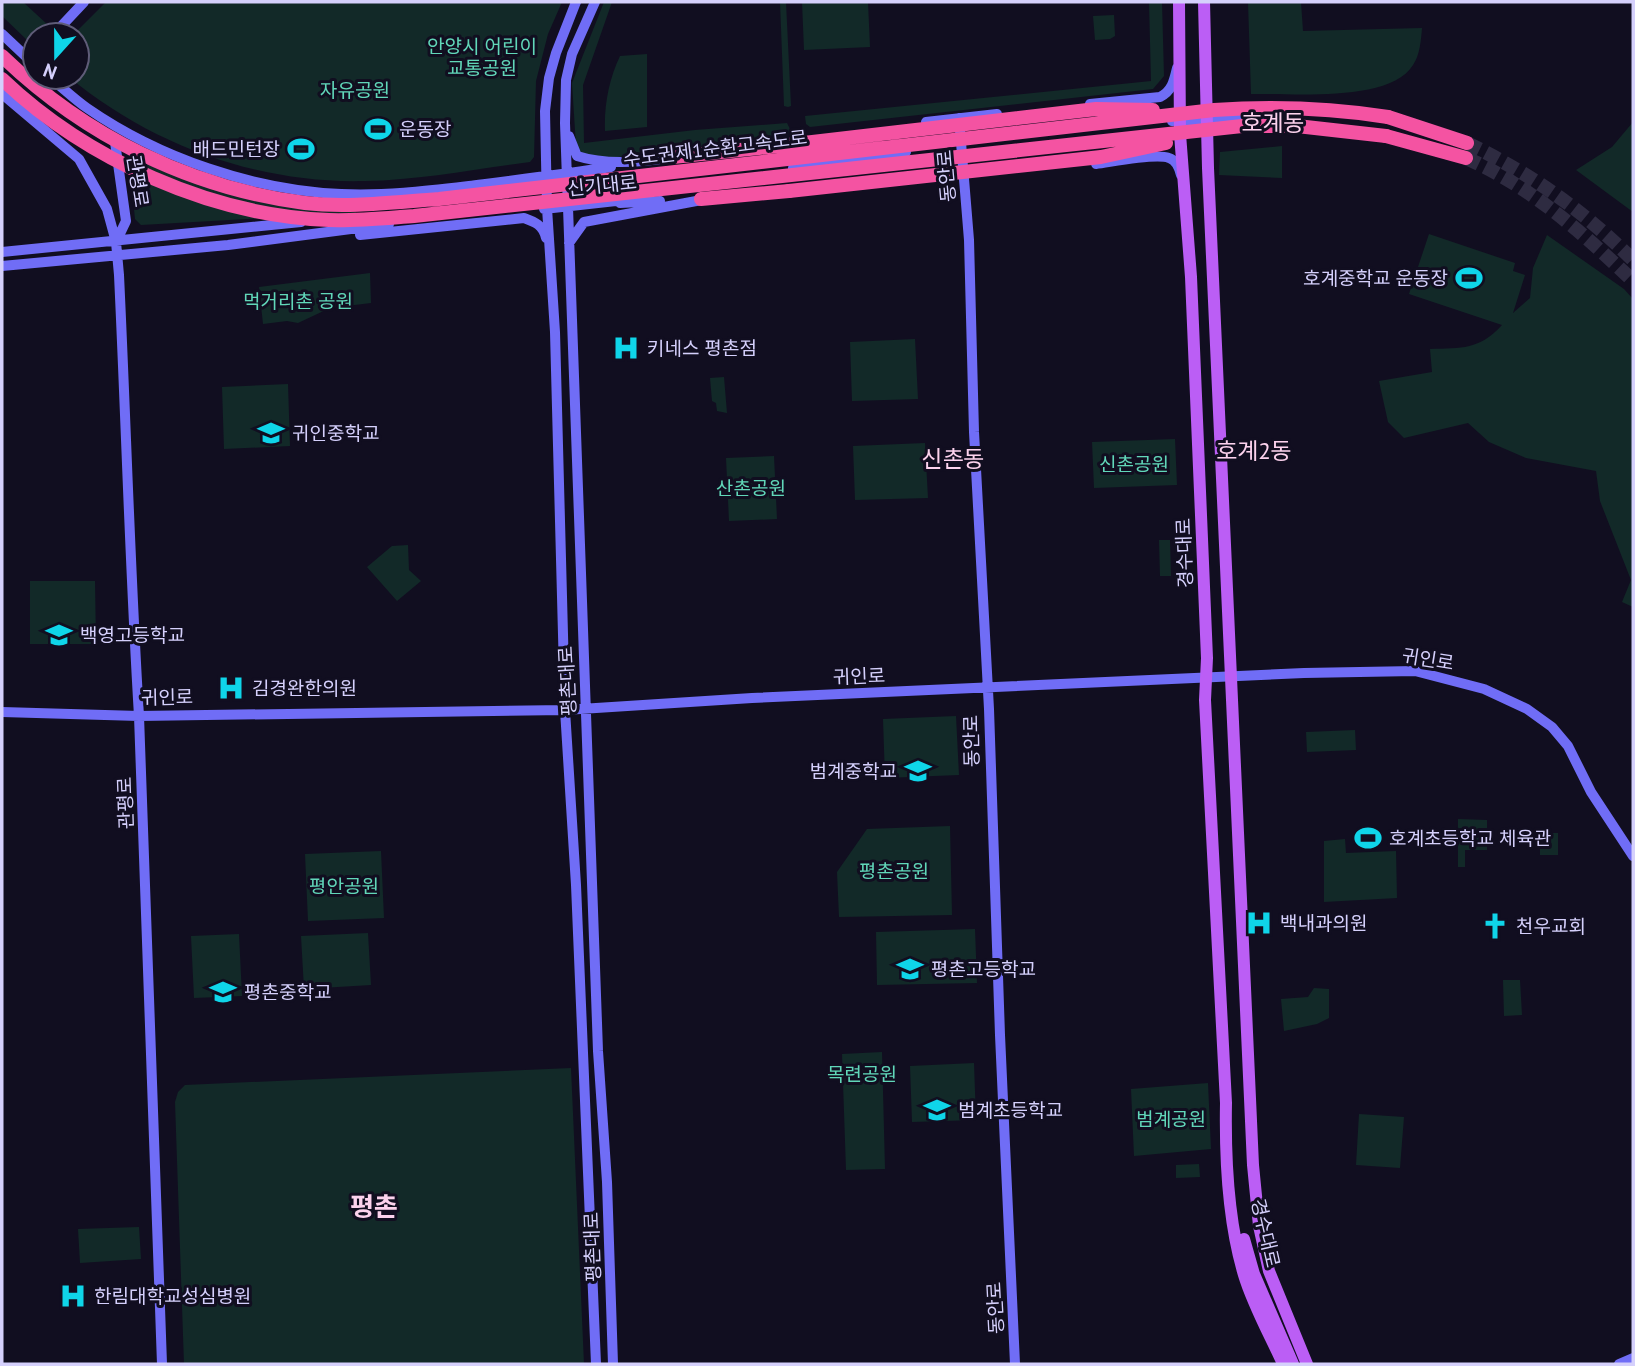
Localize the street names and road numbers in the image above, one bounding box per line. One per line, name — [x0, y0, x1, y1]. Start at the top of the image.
street label: 수도권제1순환고속도로 — [622, 125, 808, 171]
street label: 동안로 — [932, 149, 960, 203]
street label: 관평로 — [122, 153, 154, 209]
street label: 신기대로 — [566, 169, 638, 201]
street label: 경수대로 — [1171, 518, 1197, 588]
street label: 귀인로 — [1400, 643, 1456, 675]
street label: 평촌대로 — [553, 645, 581, 717]
street label: 귀인로 — [832, 663, 886, 689]
street label: 귀인로 — [141, 685, 193, 709]
street label: 동안로 — [959, 715, 983, 767]
street label: 관평로 — [112, 776, 138, 830]
street label: 경수대로 — [1246, 1196, 1286, 1270]
street label: 평촌대로 — [579, 1212, 605, 1282]
street label: 동안로 — [982, 1281, 1008, 1335]

